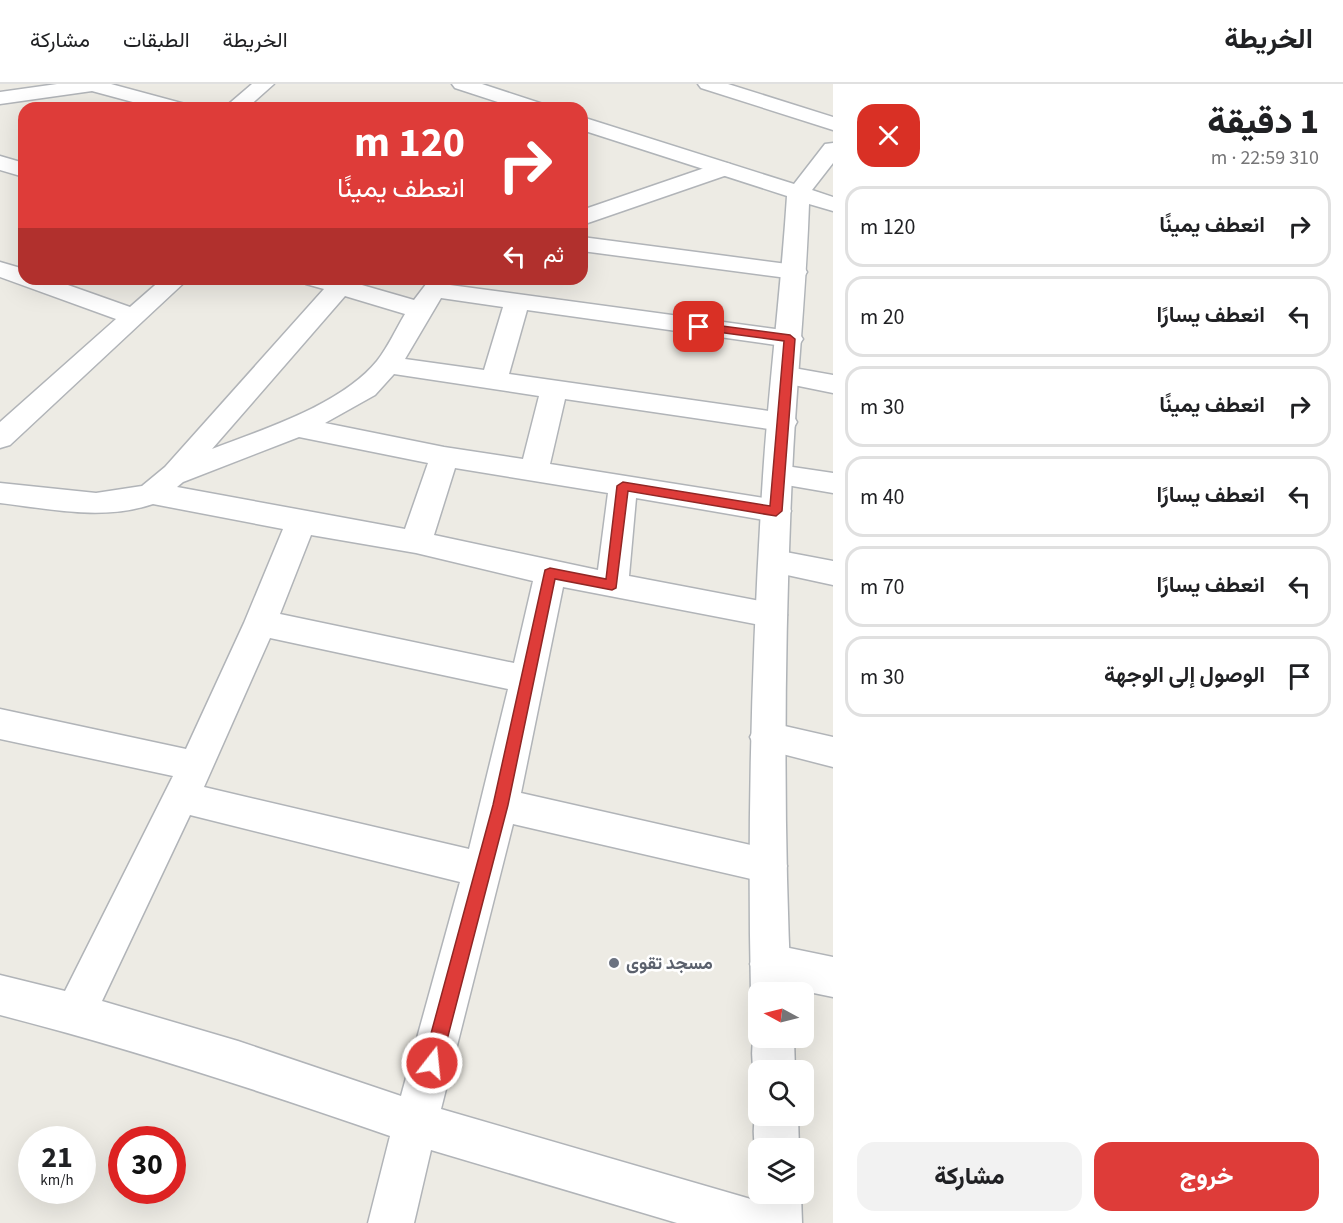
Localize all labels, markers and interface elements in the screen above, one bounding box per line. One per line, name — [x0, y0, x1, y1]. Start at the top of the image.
text: الخريطة — [1224, 19, 1313, 59]
text: مشاركة — [30, 25, 90, 55]
text: الطبقات — [123, 25, 190, 55]
text: الخريطة — [223, 25, 288, 55]
text: 1 دقيقة — [1207, 96, 1319, 147]
button: close — [857, 104, 920, 167]
text: 120 m — [354, 113, 465, 173]
icon: right — [486, 126, 564, 204]
text: 310 m · 22:59 — [1211, 144, 1319, 172]
text: انعطف يمينًا — [337, 169, 465, 208]
text: انعطف يمينًا — [1159, 209, 1265, 241]
icon: right — [1283, 210, 1316, 243]
text: 120 m — [860, 211, 915, 243]
text: ثم — [543, 239, 564, 271]
icon: left — [498, 240, 531, 273]
text: انعطف يسارًا — [1156, 299, 1265, 331]
icon: left — [1283, 300, 1316, 333]
pin — [673, 301, 724, 352]
text: 20 m — [860, 301, 905, 333]
icon: arrive — [682, 310, 715, 343]
text: انعطف يمينًا — [1159, 389, 1265, 421]
icon: right — [1283, 390, 1316, 423]
text: 30 m — [860, 391, 905, 423]
text: انعطف يسارًا — [1156, 479, 1265, 511]
icon: left — [1283, 480, 1316, 513]
text: 40 m — [860, 481, 905, 513]
text: انعطف يسارًا — [1156, 569, 1265, 601]
icon: left — [1283, 570, 1316, 603]
text: 70 m — [860, 571, 905, 603]
text: الوصول إلى الوجهة — [1104, 659, 1265, 691]
icon: arrive — [1283, 660, 1316, 693]
text: 30 m — [860, 661, 905, 693]
place label: مسجد تقوى — [626, 951, 713, 976]
marker: مسجد تقوى — [607, 956, 621, 970]
north arrow — [748, 982, 814, 1048]
map controls — [748, 982, 814, 1204]
position arrow — [400, 1031, 464, 1095]
button: search — [748, 1060, 814, 1126]
speed limit sign: 30 — [108, 1126, 186, 1204]
text: 21 — [41, 1136, 73, 1179]
button: layers — [748, 1138, 814, 1204]
button: مشاركة — [857, 1142, 1082, 1211]
button: خروج — [1094, 1142, 1319, 1211]
text: km/h — [40, 1170, 74, 1191]

